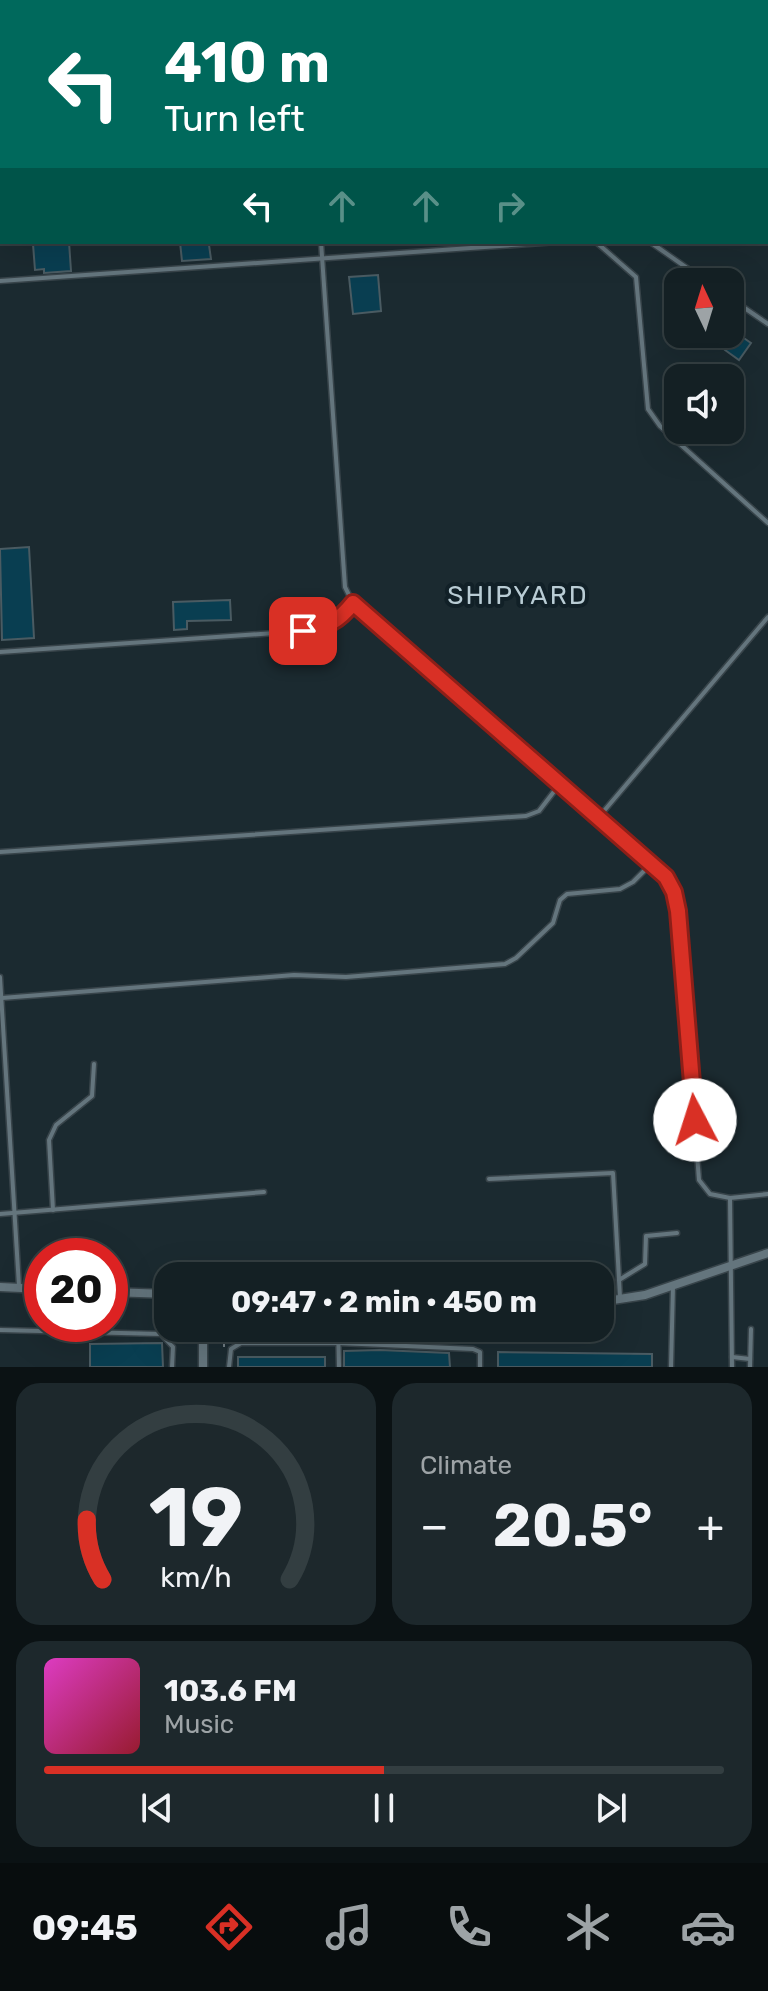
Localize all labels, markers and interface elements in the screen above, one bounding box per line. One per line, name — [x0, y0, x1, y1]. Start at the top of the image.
text: 410 m — [164, 30, 330, 96]
icon: left — [32, 32, 136, 136]
text: Turn left — [164, 97, 305, 140]
icon: left — [236, 184, 280, 228]
icon: ahead — [320, 184, 364, 228]
icon: ahead — [404, 184, 448, 228]
icon: right — [488, 184, 532, 228]
north arrow — [664, 268, 744, 348]
map controls — [664, 268, 744, 444]
button: sound — [664, 364, 744, 444]
district label: SHIPYARD — [447, 580, 589, 611]
pin — [269, 597, 337, 665]
icon: arrive — [281, 609, 325, 653]
position arrow — [653, 1078, 737, 1162]
speed limit sign: 20 — [24, 1238, 128, 1342]
text: 09:47 · 2 min · 450 m — [231, 1284, 537, 1320]
text: Climate — [420, 1450, 512, 1481]
text: 19 — [149, 1468, 243, 1567]
text: 20.5° — [493, 1490, 653, 1561]
text: − — [420, 1500, 449, 1552]
text: + — [697, 1500, 724, 1552]
text: km/h — [160, 1560, 232, 1594]
text: 103.6 FM — [164, 1673, 297, 1709]
text: Music — [164, 1709, 234, 1740]
icon: previous — [135, 1786, 179, 1830]
icon: pause — [362, 1786, 406, 1830]
icon: next — [589, 1786, 633, 1830]
icon: directions — [201, 1899, 257, 1955]
icon: music — [321, 1899, 377, 1955]
icon: phone — [441, 1899, 497, 1955]
icon: climate — [560, 1899, 616, 1955]
icon: car — [680, 1899, 736, 1955]
text: 09:45 — [32, 1906, 138, 1949]

